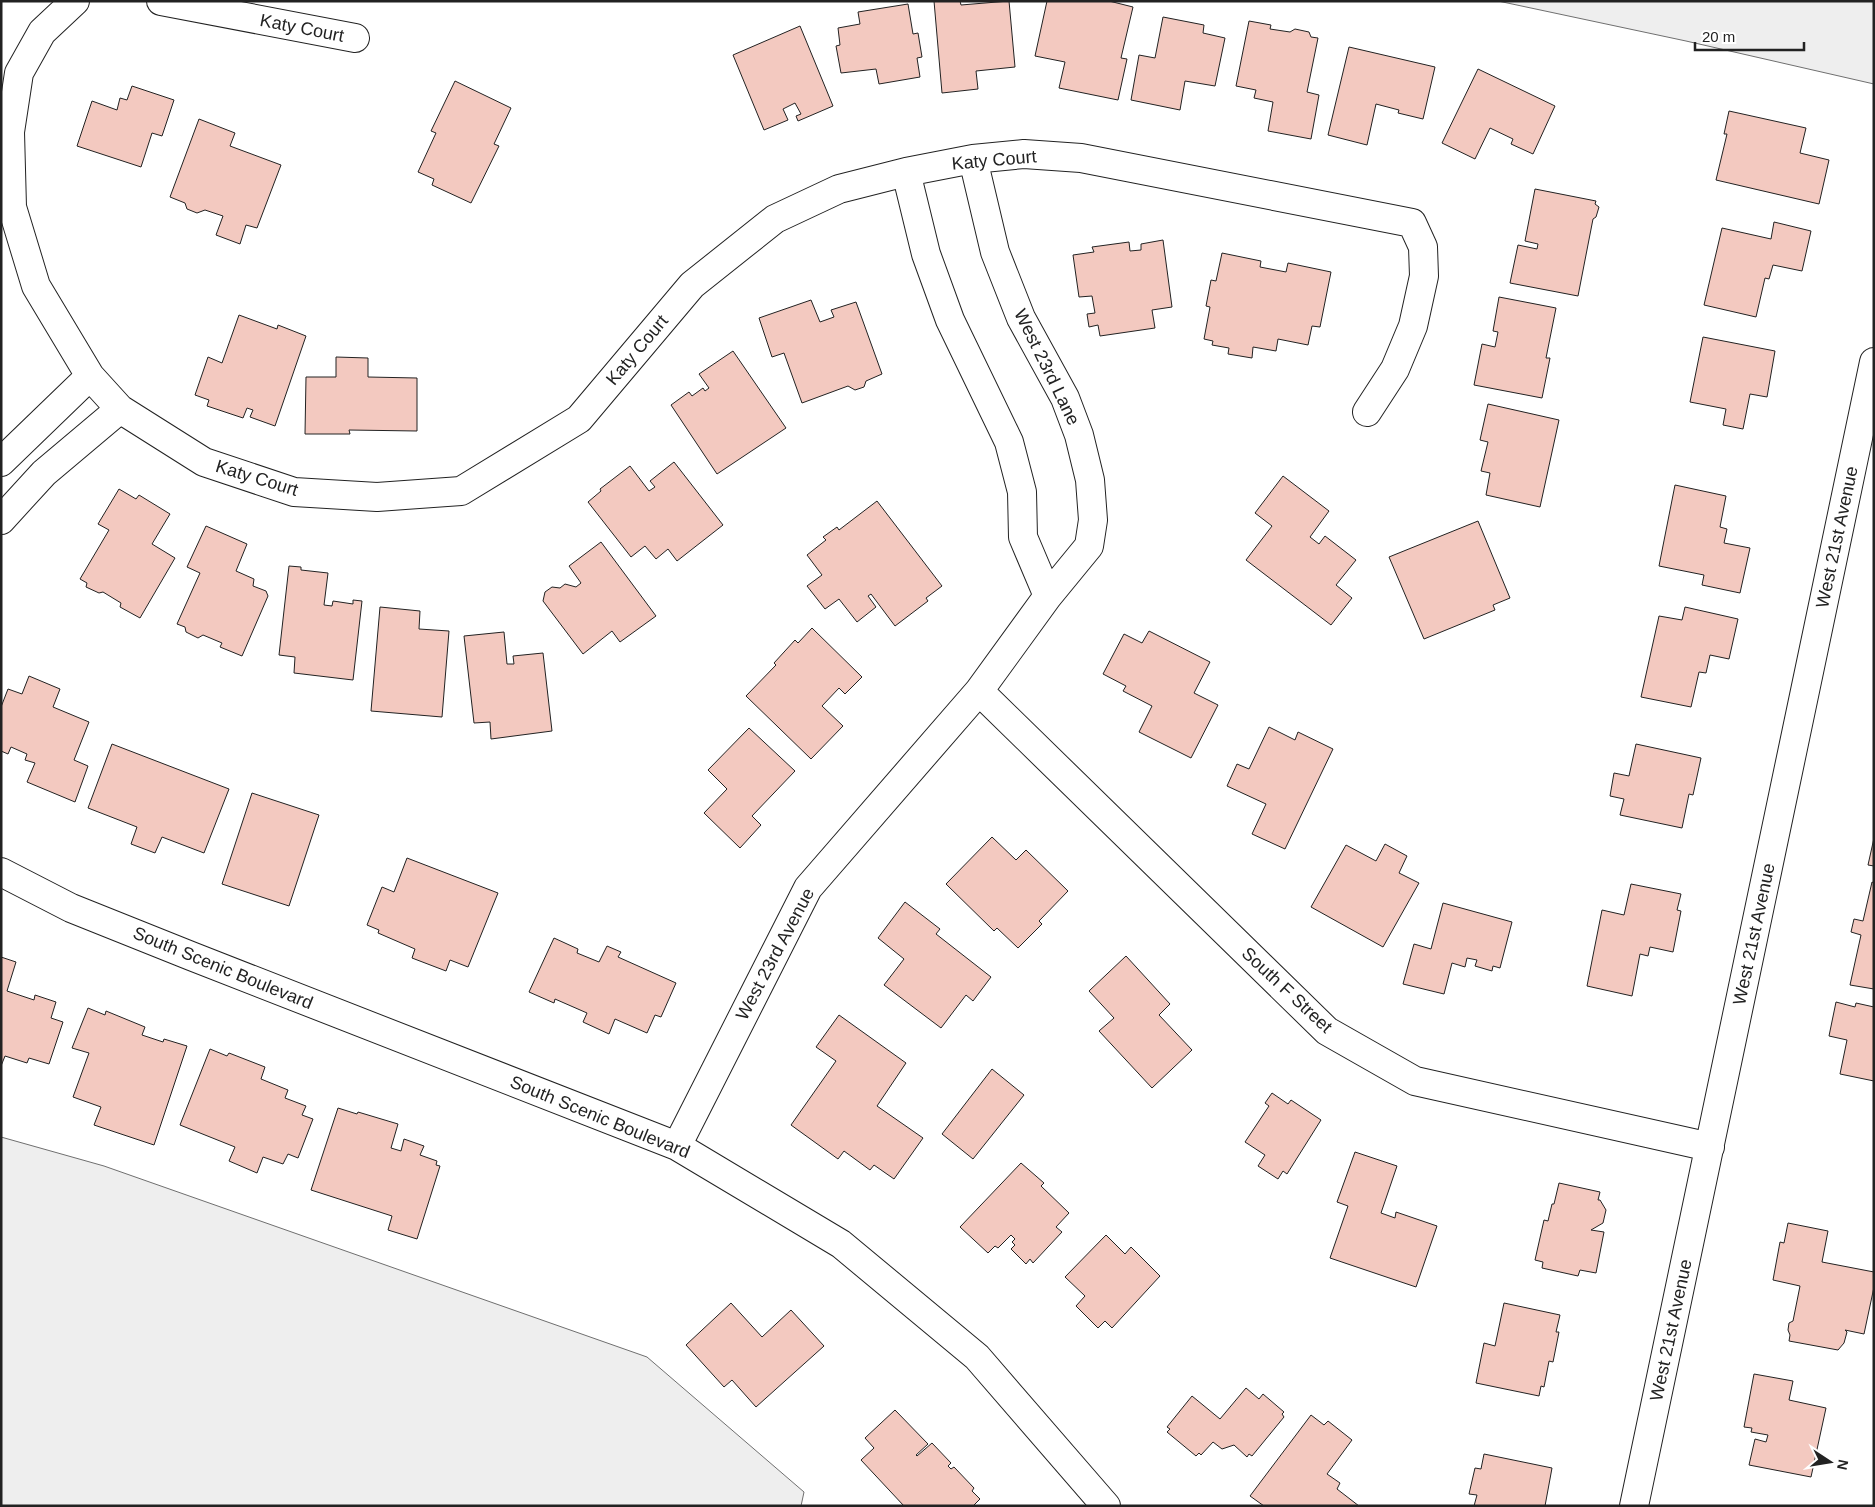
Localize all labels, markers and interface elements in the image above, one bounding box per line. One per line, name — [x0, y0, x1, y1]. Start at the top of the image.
street label: Katy Court — [258, 10, 346, 46]
scale bar — [1695, 20, 1804, 52]
text: 20 m — [1702, 28, 1735, 45]
street label: Katy Court — [951, 146, 1037, 174]
street label: West 23rd Lane — [1010, 306, 1084, 428]
street label: Katy Court — [602, 311, 672, 389]
street label: Katy Court — [213, 456, 301, 500]
street label: West 21st Avenue — [1812, 464, 1862, 610]
street label: West 21st Avenue — [1729, 861, 1779, 1007]
street label: West 23rd Avenue — [732, 885, 818, 1023]
street label: South Scenic Boulevard — [130, 923, 316, 1013]
street label: South F Street — [1238, 943, 1336, 1037]
street label: South Scenic Boulevard — [507, 1072, 693, 1162]
street label: West 21st Avenue — [1646, 1257, 1696, 1403]
north arrow — [1805, 1437, 1855, 1487]
text: N — [1834, 1458, 1852, 1471]

